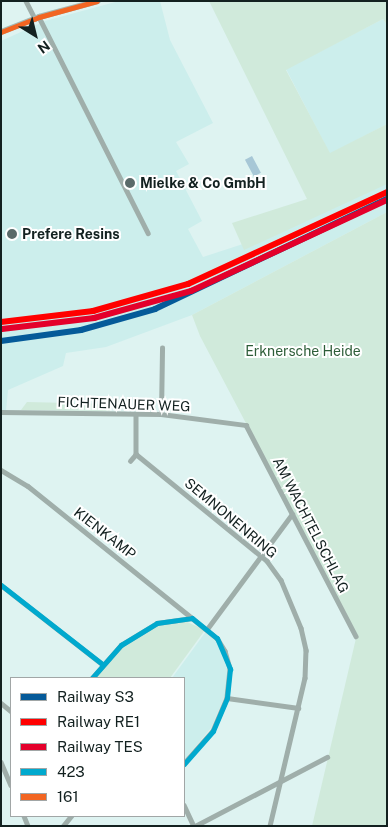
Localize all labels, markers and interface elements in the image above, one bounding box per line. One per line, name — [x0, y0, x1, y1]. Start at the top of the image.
north arrow — [10, 10, 60, 60]
text: N — [35, 37, 53, 57]
place label: Mielke & Co GmbH — [140, 175, 266, 191]
marker: Mielke & Co GmbH — [124, 177, 136, 189]
place label: Prefere Resins — [22, 226, 120, 242]
marker: Prefere Resins — [6, 228, 18, 240]
park label: Erknersche Heide — [245, 343, 361, 359]
street label: FICHTENAUER WEG — [57, 393, 191, 415]
street label: AM WACHTELSCHLAG — [269, 454, 353, 596]
street label: SEMNONENRING — [181, 474, 281, 562]
street label: KIENKAMP — [71, 504, 139, 562]
legend — [10, 677, 185, 817]
text: Railway S3 — [57, 688, 134, 705]
text: Railway RE1 — [57, 713, 140, 730]
text: Railway TES — [57, 738, 143, 755]
text: 423 — [57, 763, 85, 780]
text: 161 — [57, 788, 79, 805]

